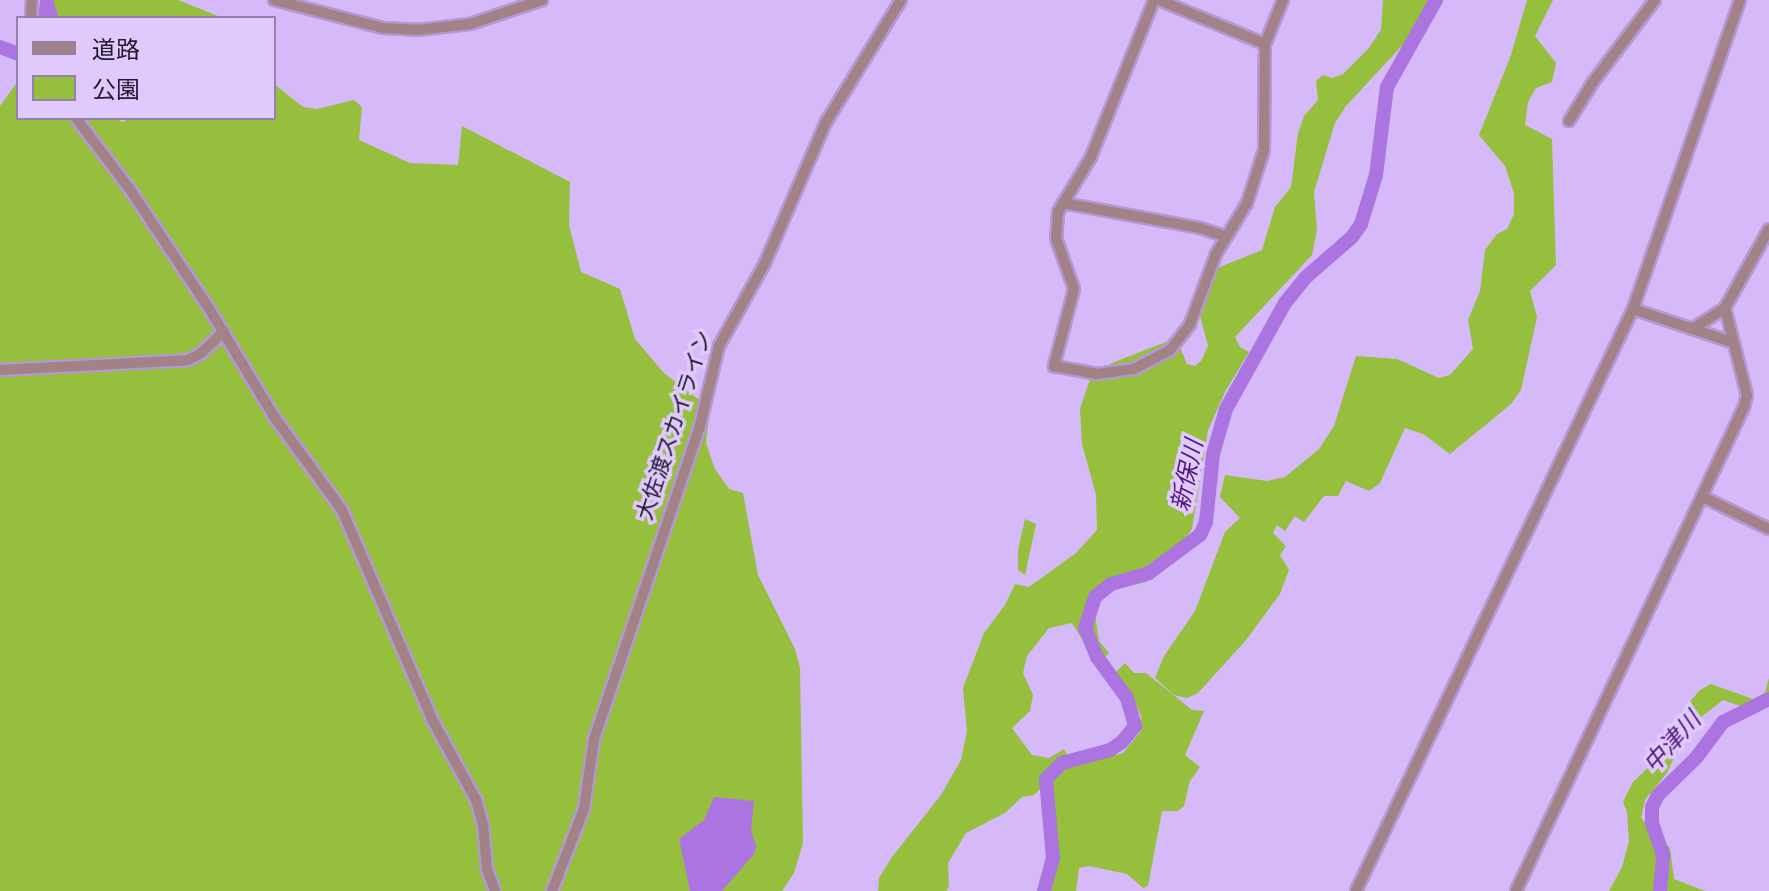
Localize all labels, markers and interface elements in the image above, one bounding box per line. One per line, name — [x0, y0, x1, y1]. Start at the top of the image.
legend — [16, 16, 276, 120]
text: 道路 — [92, 37, 140, 67]
text: 公園 — [92, 77, 140, 107]
street label: 大佐渡スカイライン — [633, 328, 719, 524]
water label: 新保川 — [1168, 438, 1212, 514]
water label: 中津川 — [1639, 708, 1709, 780]

